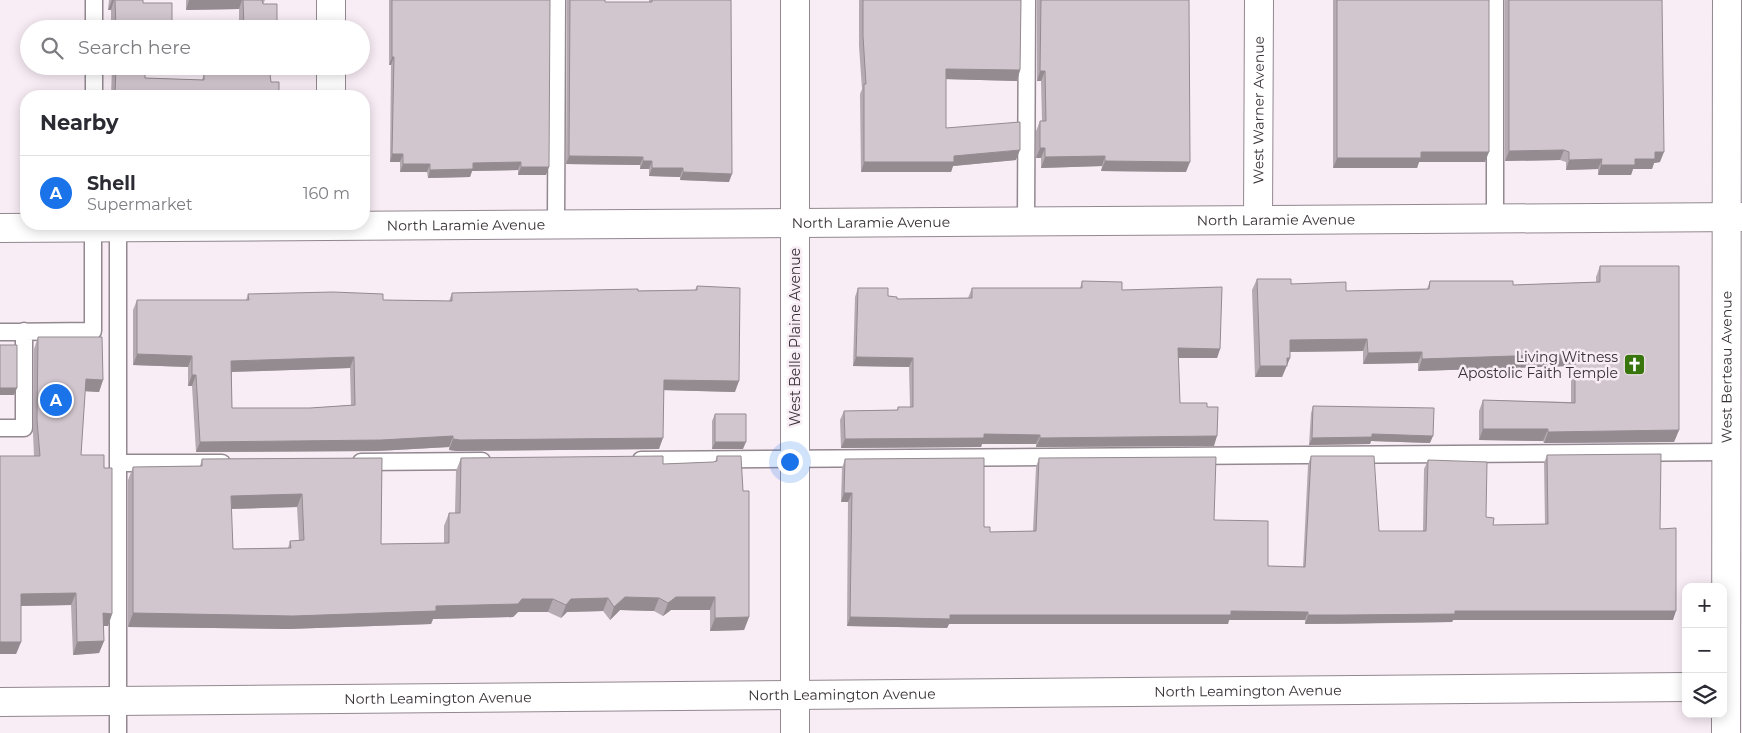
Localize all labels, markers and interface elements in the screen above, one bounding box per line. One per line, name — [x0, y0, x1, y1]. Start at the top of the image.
search box — [20, 20, 370, 75]
icon: search — [38, 34, 66, 62]
text: Search here — [78, 36, 191, 59]
street label: West Warner Avenue — [1249, 36, 1268, 184]
text: Nearby — [40, 110, 119, 135]
text: Shell — [87, 172, 136, 195]
text: A — [50, 184, 62, 203]
text: 160 m — [303, 184, 350, 203]
text: Supermarket — [87, 195, 193, 214]
street label: North Laramie Avenue — [1197, 210, 1355, 229]
street label: North Laramie Avenue — [792, 213, 950, 232]
street label: North Laramie Avenue — [387, 216, 545, 235]
street label: West Belle Plaine Avenue — [786, 248, 804, 426]
street label: West Berteau Avenue — [1717, 291, 1736, 443]
place label: Living Witness Apostolic Faith Temple — [1458, 348, 1618, 382]
church icon: Living Witness Apostolic Faith Temple — [1622, 353, 1646, 377]
pin: A — [40, 381, 72, 419]
your location — [777, 449, 803, 475]
map controls — [1682, 583, 1727, 718]
button: + — [1682, 583, 1727, 628]
button: − — [1682, 628, 1727, 673]
button: layers — [1682, 673, 1727, 718]
street label: North Leamington Avenue — [1154, 681, 1342, 701]
street label: North Leamington Avenue — [748, 685, 936, 704]
street label: North Leamington Avenue — [344, 688, 532, 708]

